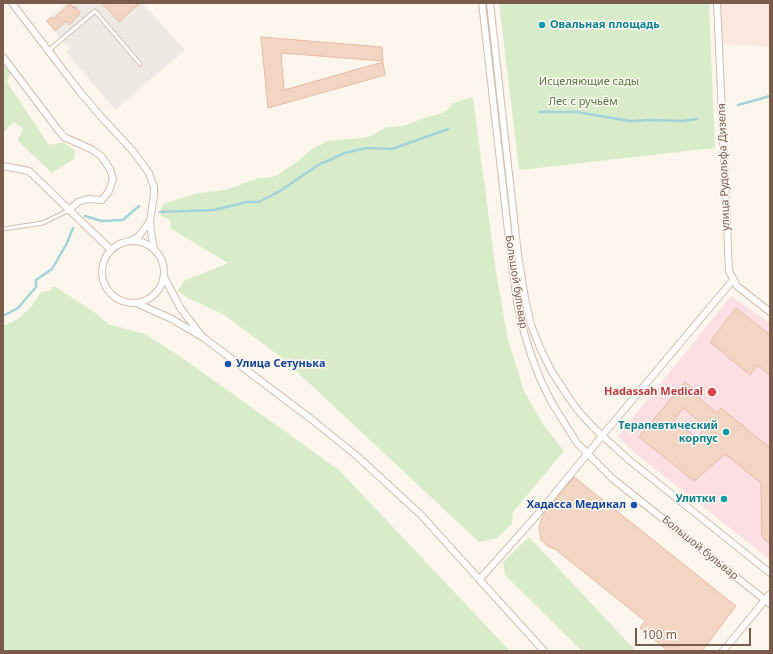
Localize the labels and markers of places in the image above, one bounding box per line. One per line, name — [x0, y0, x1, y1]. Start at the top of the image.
place label: Овальная площадь — [550, 18, 660, 32]
marker: Овальная площадь — [537, 20, 547, 30]
place label: Улица Сетунька — [236, 357, 325, 371]
marker: Улица Сетунька — [223, 359, 233, 369]
place label: Hadassah Medical — [604, 385, 703, 399]
marker: Hadassah Medical — [706, 386, 718, 398]
place label: Терапевтический корпус — [618, 419, 718, 445]
marker: Терапевтический корпус — [721, 427, 731, 437]
place label: Улитки — [675, 492, 716, 506]
marker: Улитки — [719, 494, 729, 504]
place label: Хадасса Медикал — [527, 498, 626, 512]
marker: Хадасса Медикал — [629, 500, 639, 510]

